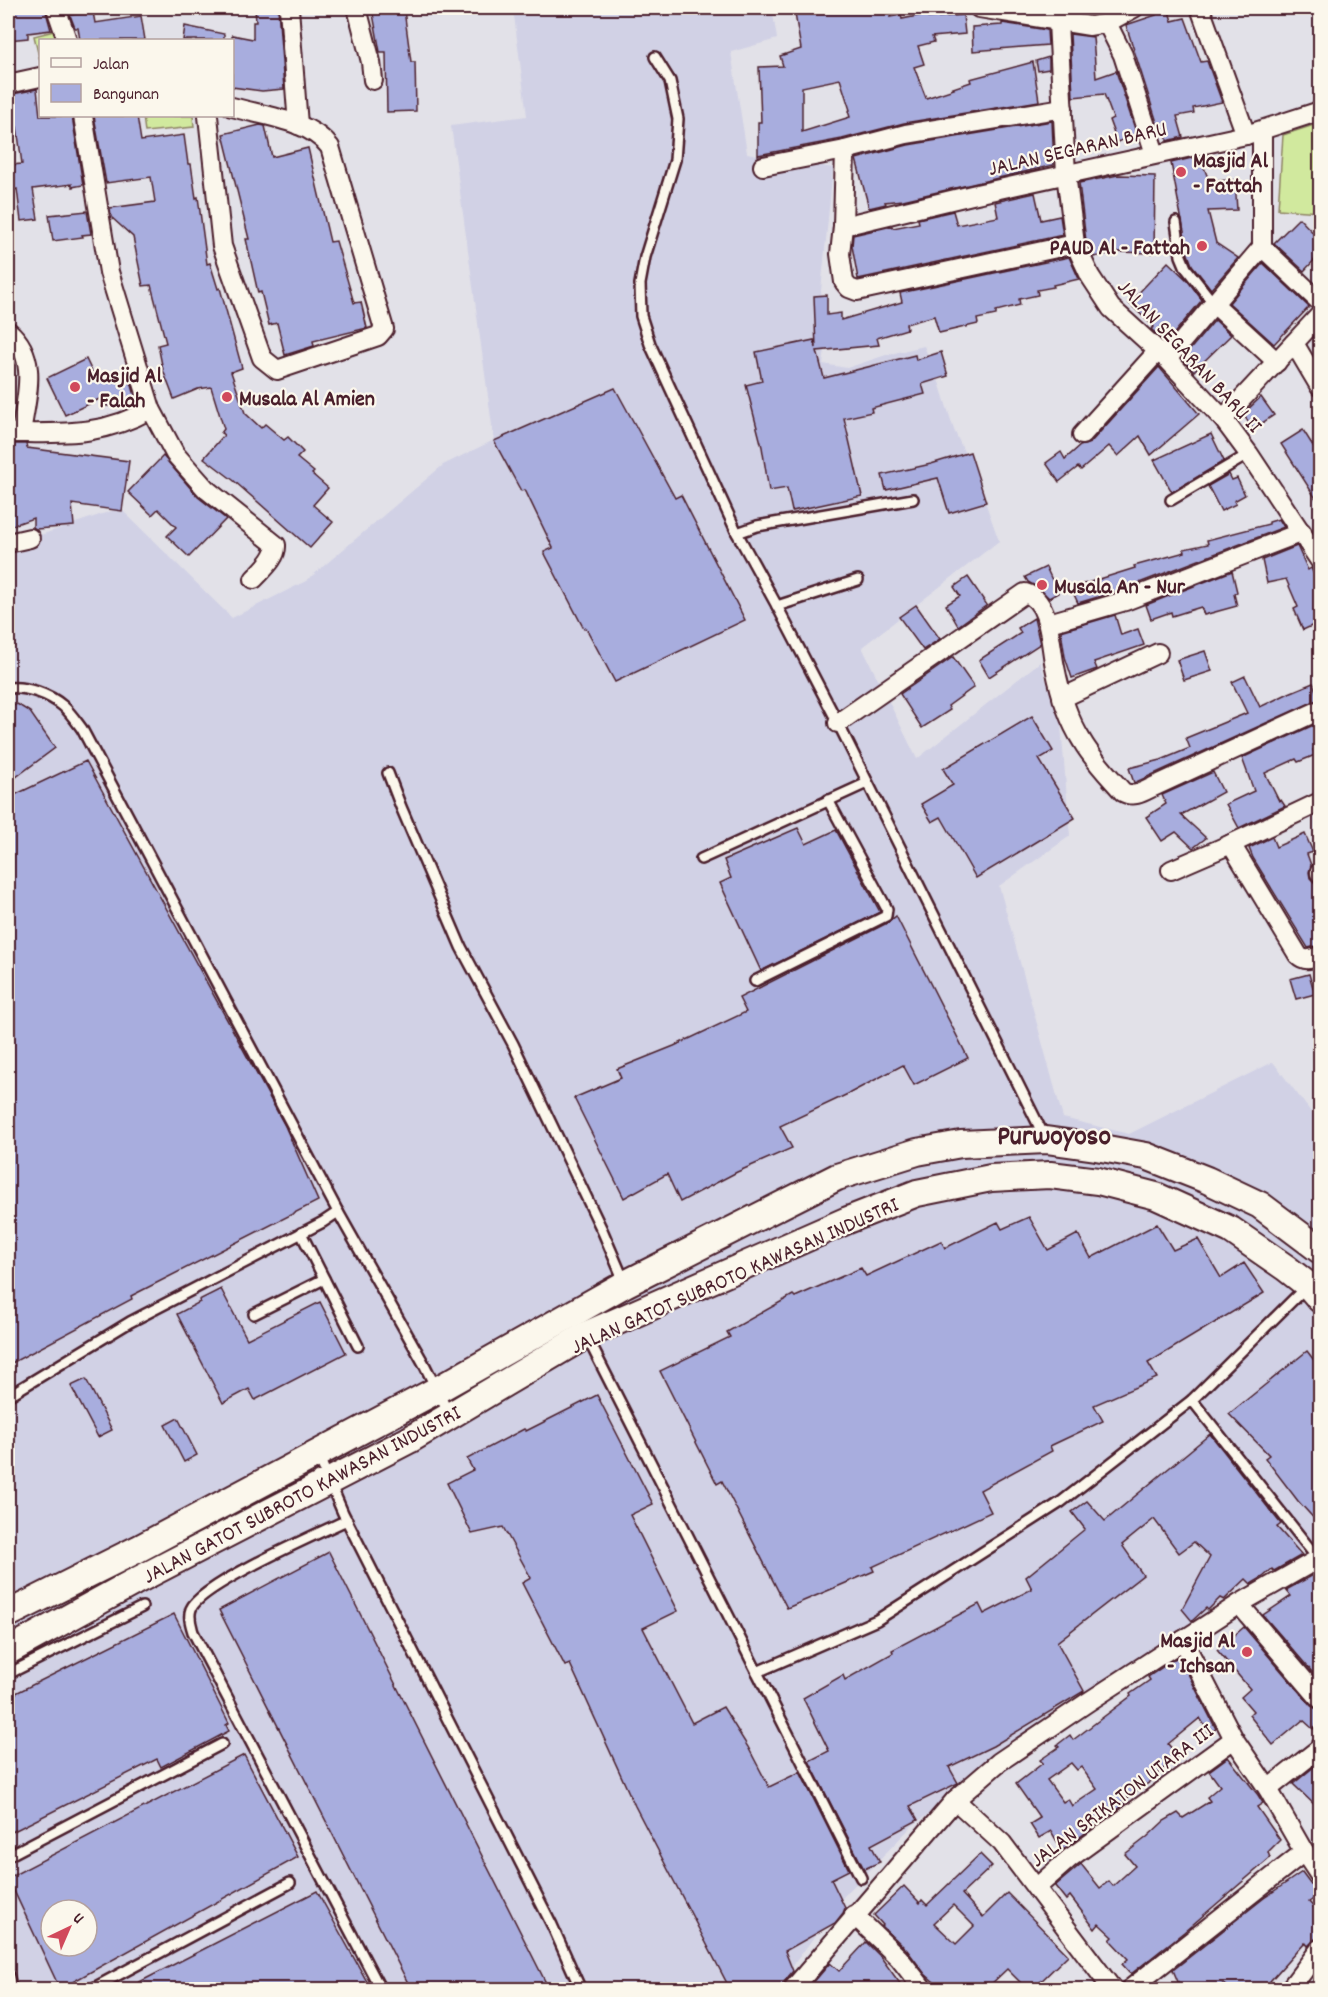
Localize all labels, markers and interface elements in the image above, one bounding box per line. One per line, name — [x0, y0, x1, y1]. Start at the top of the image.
legend — [39, 39, 234, 117]
text: Jalan — [93, 53, 129, 78]
text: Bangunan — [93, 83, 159, 108]
street label: JALAN SEGARAN BARU — [986, 115, 1170, 186]
place label: Masjid Al - Fattah — [1193, 147, 1269, 203]
marker: Masjid Al - Fattah — [1174, 165, 1188, 179]
place label: PAUD Al - Fattah — [1049, 234, 1190, 265]
marker: PAUD Al - Fattah — [1195, 239, 1209, 253]
street label: JALAN SEGARAN BARU II — [1109, 273, 1268, 442]
place label: Masjid Al - Falah — [87, 362, 163, 418]
marker: Masjid Al - Falah — [68, 380, 82, 394]
place label: Musala Al Amien — [239, 385, 375, 416]
marker: Musala Al Amien — [220, 390, 234, 404]
place label: Musala An - Nur — [1054, 573, 1186, 604]
marker: Musala An - Nur — [1035, 578, 1049, 592]
district label: Purwoyoso — [997, 1119, 1111, 1159]
street label: JALAN GATOT SUBROTO KAWASAN INDUSTRI — [567, 1191, 904, 1364]
street label: JALAN GATOT SUBROTO KAWASAN INDUSTRI — [138, 1399, 467, 1593]
place label: Masjid Al - Ichsan — [1160, 1627, 1236, 1683]
marker: Masjid Al - Ichsan — [1240, 1645, 1254, 1659]
street label: JALAN SRIKATON UTARA III — [1025, 1717, 1222, 1876]
north arrow — [39, 1898, 99, 1958]
text: U — [67, 1908, 89, 1930]

